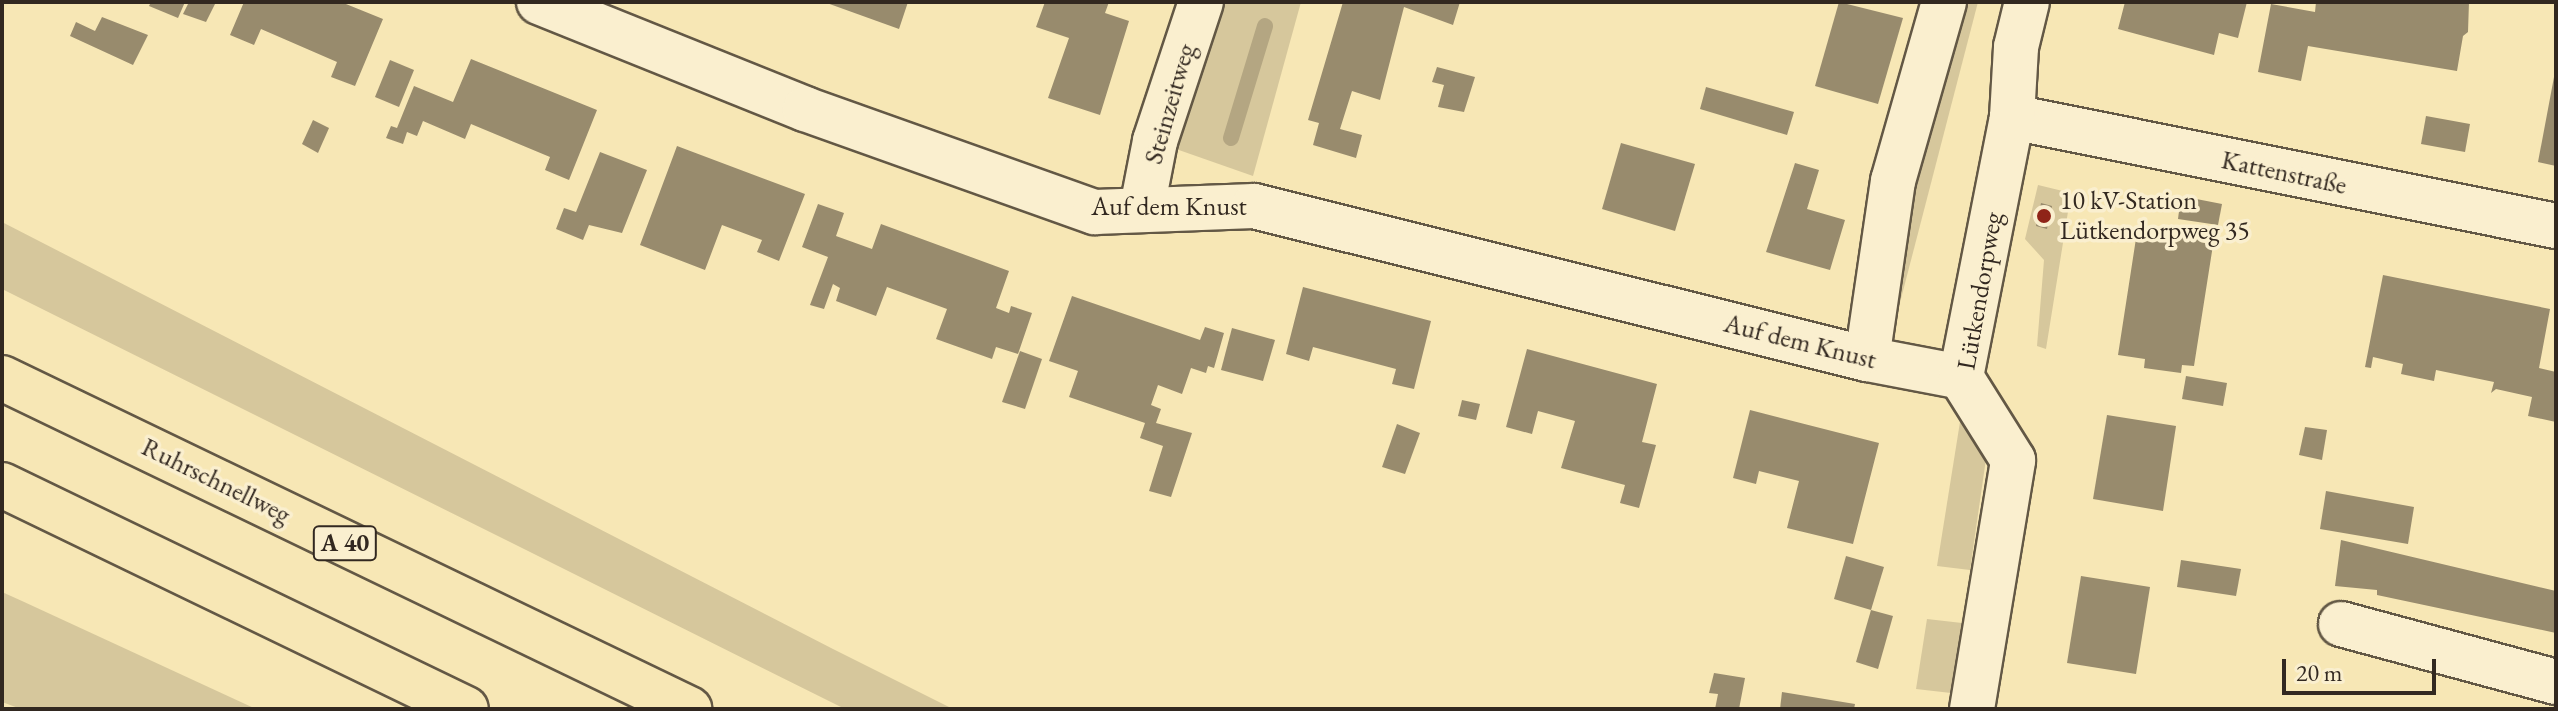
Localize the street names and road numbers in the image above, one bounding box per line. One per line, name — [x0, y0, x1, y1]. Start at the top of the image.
street label: Steinzeitweg — [1138, 40, 1202, 168]
street label: Kattenstraße — [2219, 145, 2349, 201]
street label: Auf dem Knust — [1091, 191, 1247, 223]
street label: Lütkendorpweg — [1951, 210, 2009, 372]
street label: Auf dem Knust — [1721, 308, 1879, 376]
street label: Ruhrschnellweg — [137, 432, 295, 530]
road number: A 40 — [311, 523, 379, 563]

